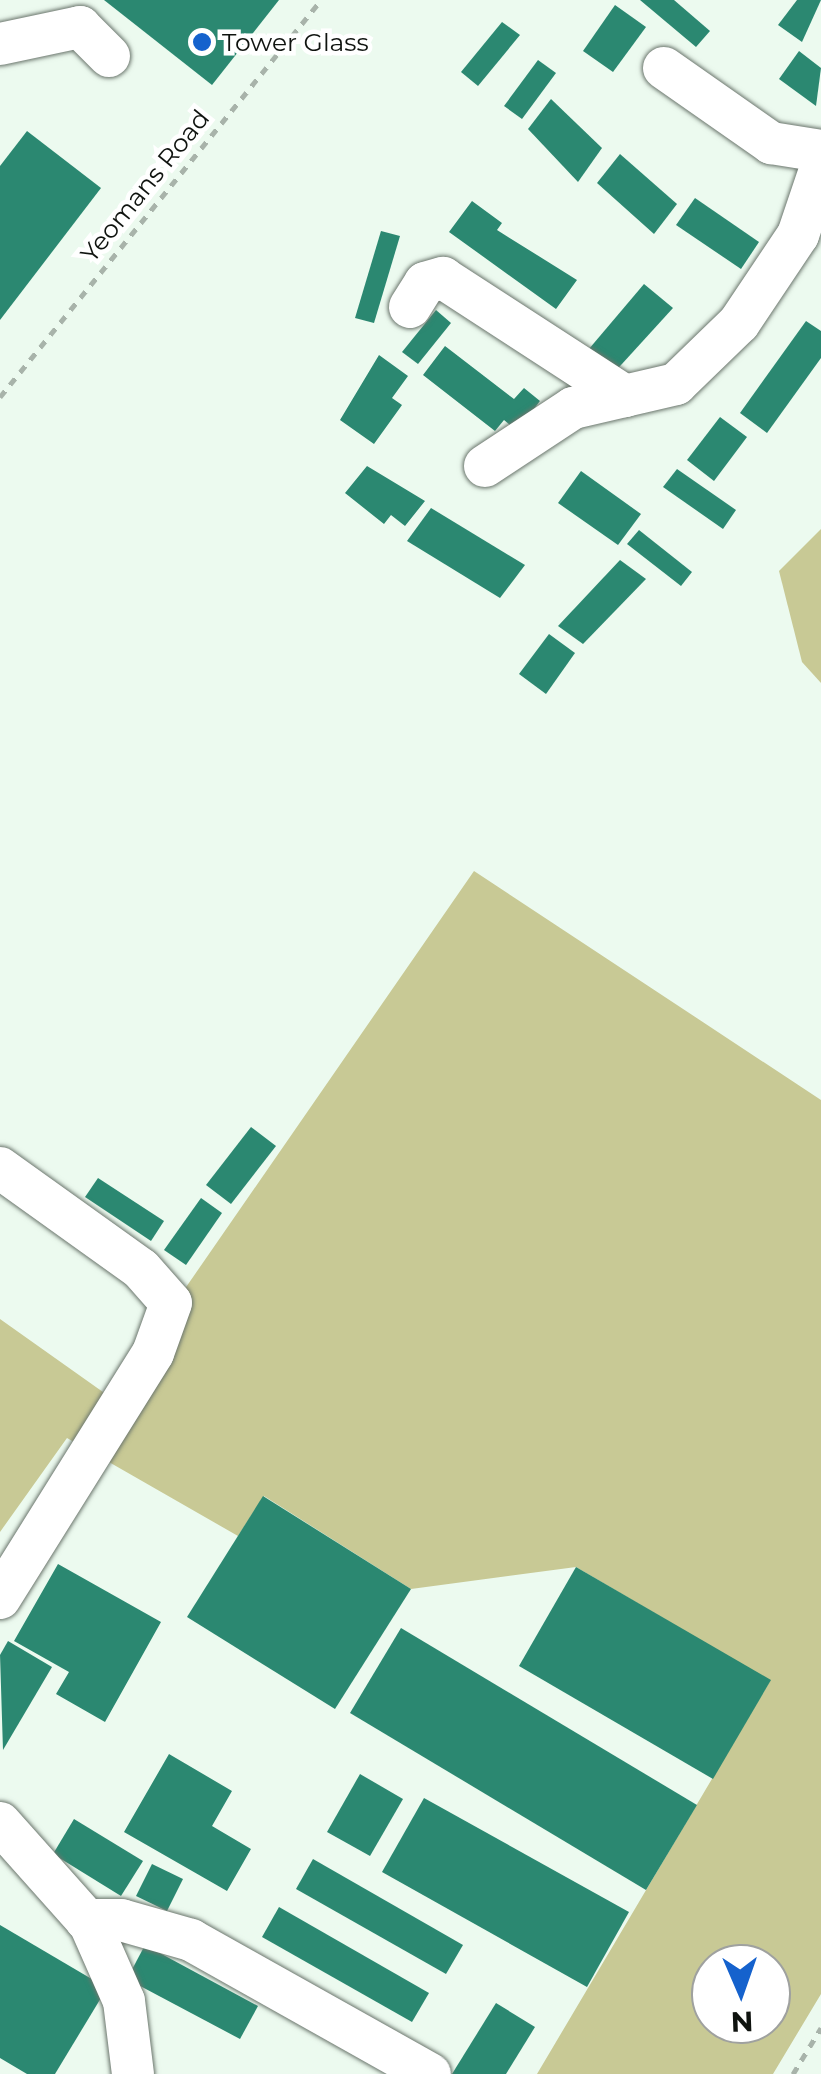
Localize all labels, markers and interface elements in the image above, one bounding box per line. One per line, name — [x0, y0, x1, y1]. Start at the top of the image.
place label: Tower Glass — [222, 27, 369, 57]
marker: Tower Glass — [191, 31, 213, 53]
street label: Yeomans Road — [74, 104, 216, 268]
north arrow — [691, 1944, 791, 2044]
text: N — [730, 2005, 754, 2039]

